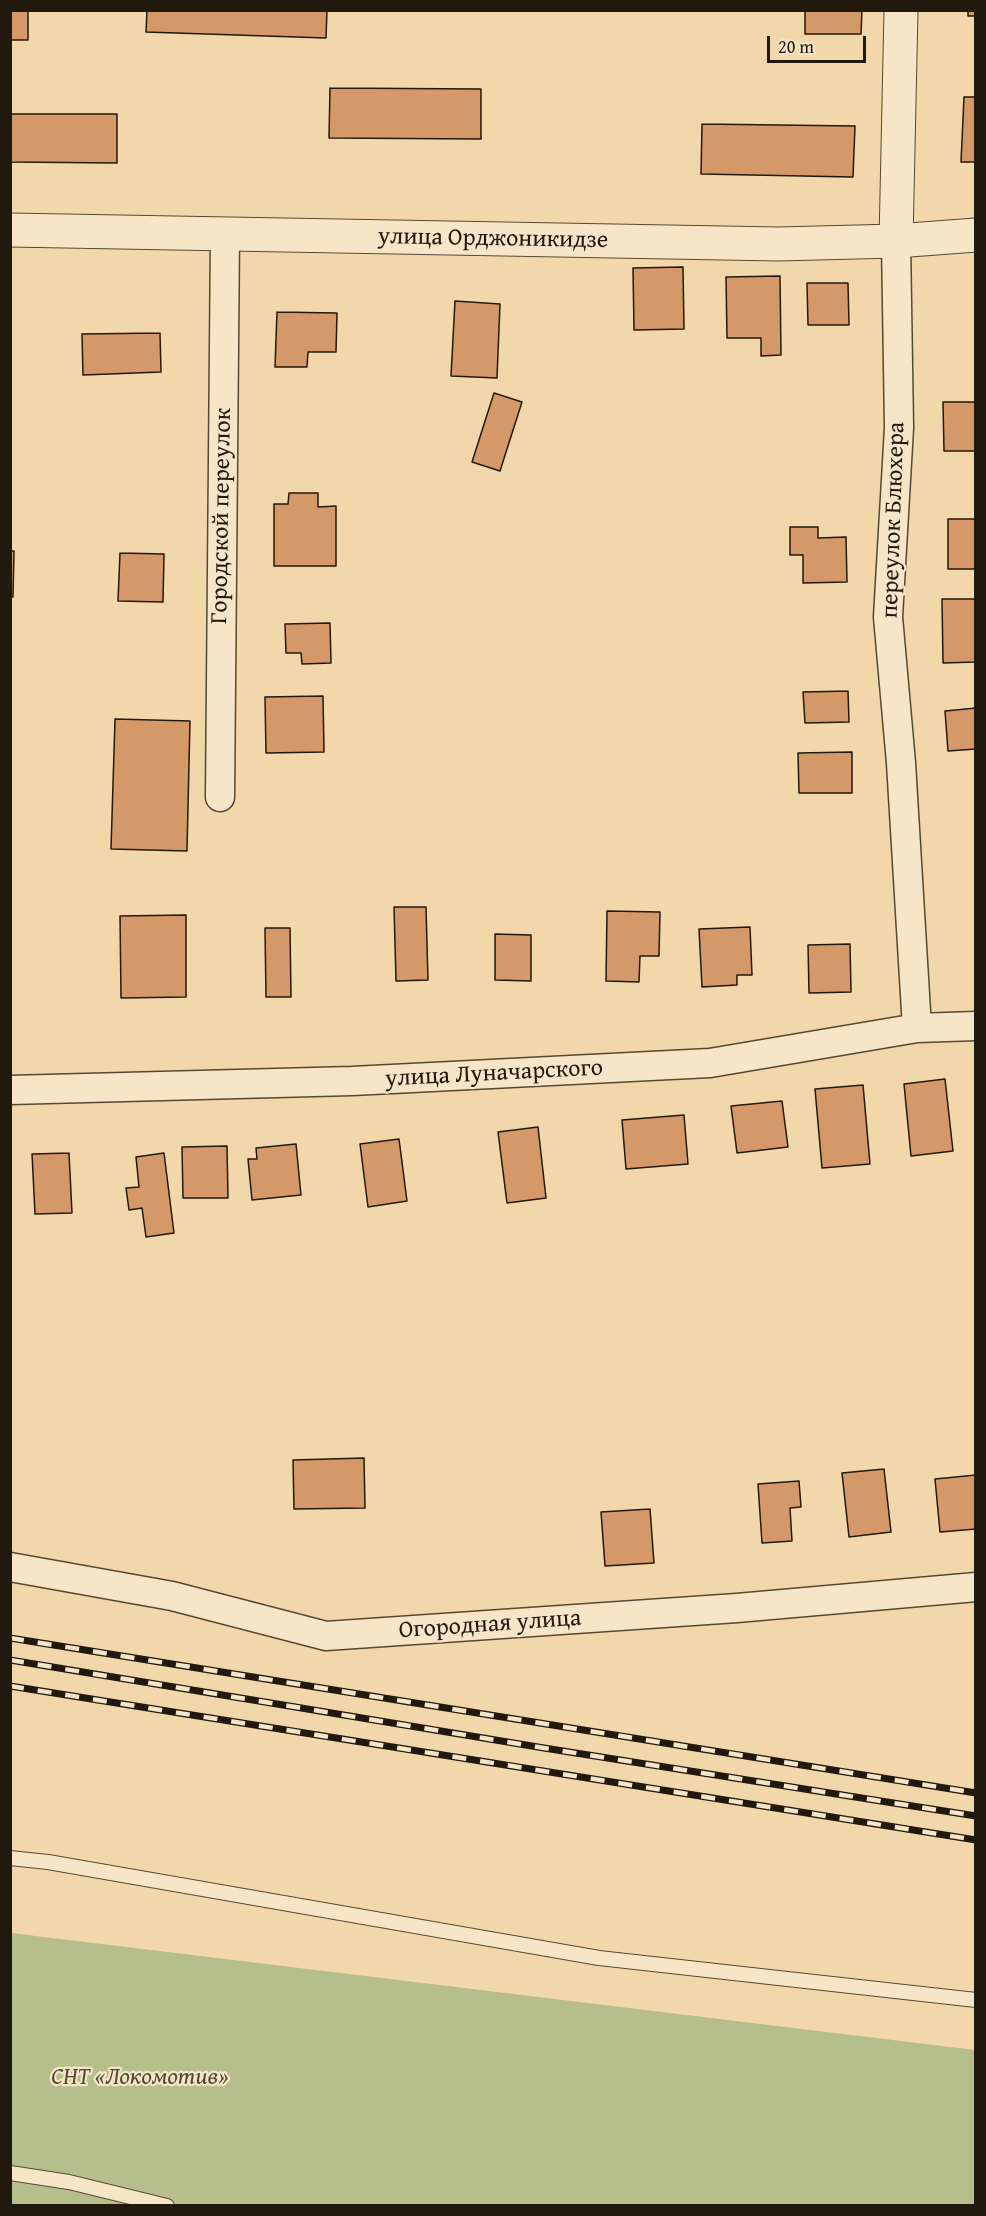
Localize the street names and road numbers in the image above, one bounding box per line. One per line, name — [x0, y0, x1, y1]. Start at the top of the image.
street label: улица Орджоникидзе — [378, 223, 608, 255]
street label: Городской переулок — [206, 408, 238, 624]
street label: переулок Блюхера — [876, 421, 912, 619]
street label: улица Луначарского — [384, 1054, 604, 1094]
street label: Огородная улица — [398, 1604, 582, 1646]

